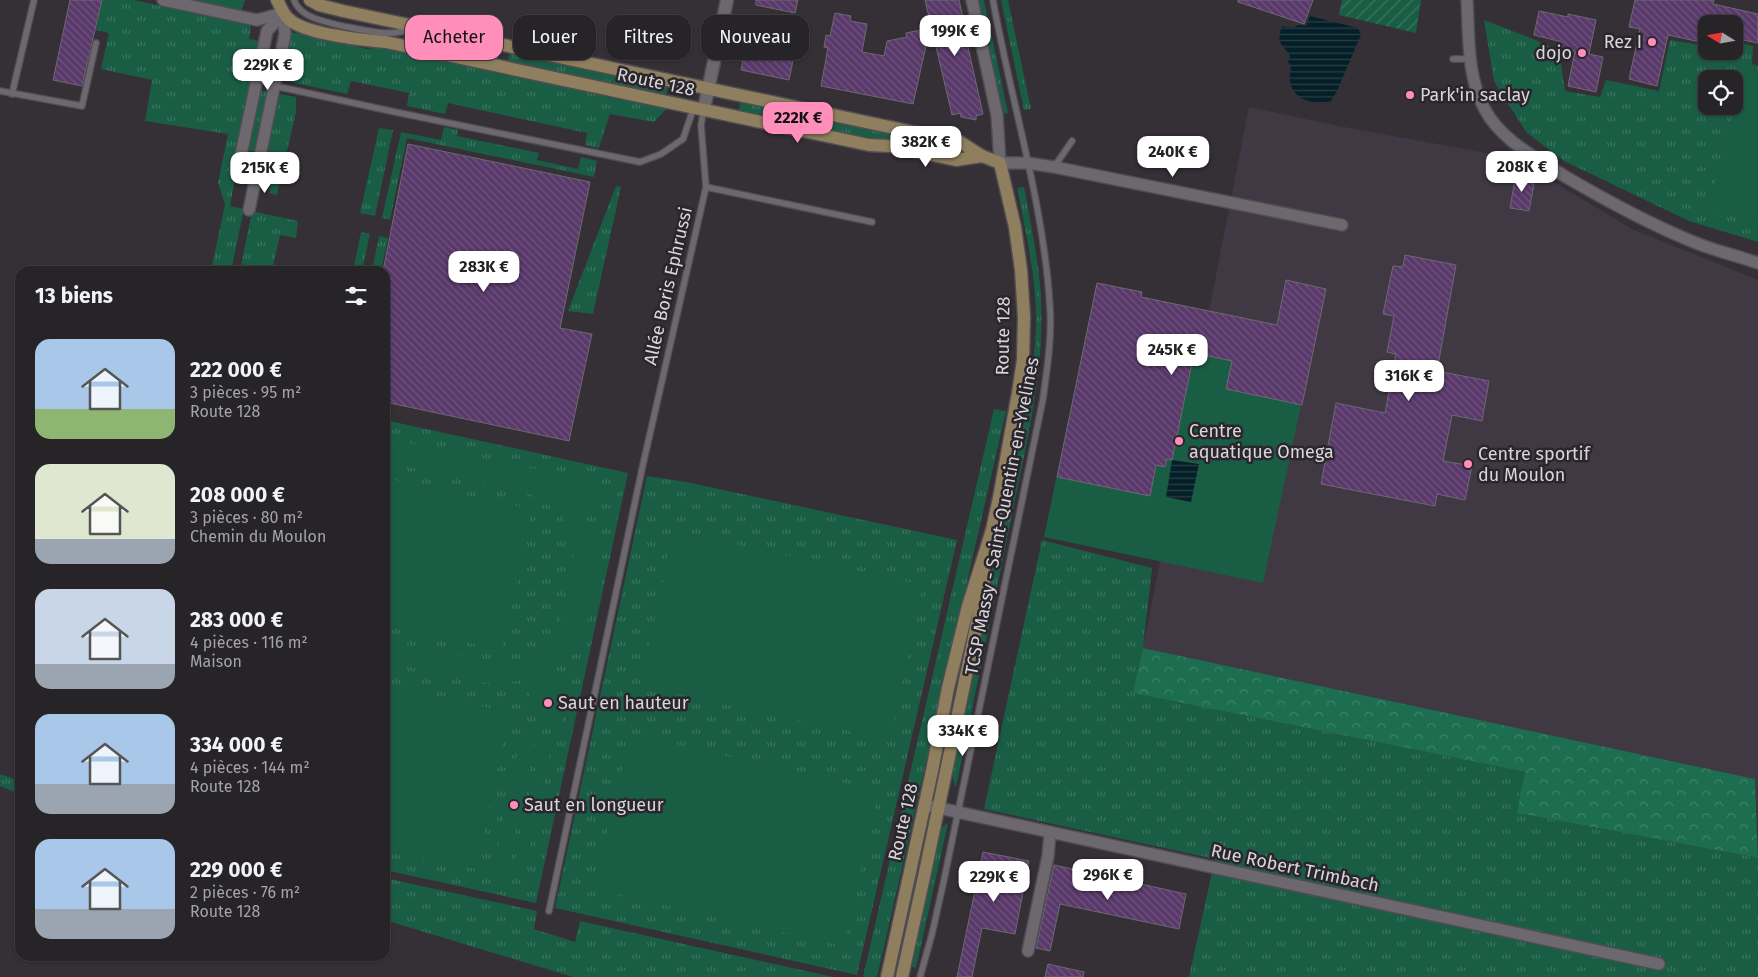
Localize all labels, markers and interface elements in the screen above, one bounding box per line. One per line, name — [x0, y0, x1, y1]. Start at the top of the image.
chip: Acheter — [405, 15, 503, 60]
chip: Louer — [513, 15, 596, 60]
chip: Filtres — [606, 15, 691, 60]
chip: Nouveau — [701, 15, 809, 60]
pin: 199K € — [914, 15, 996, 57]
north arrow — [1698, 15, 1742, 60]
map controls — [1698, 15, 1743, 115]
text: 199K € — [931, 21, 979, 40]
place label: Rez I — [1604, 31, 1642, 53]
marker: Rez I — [1646, 36, 1658, 48]
place label: dojo — [1535, 42, 1572, 64]
marker: dojo — [1576, 47, 1588, 59]
pin: 229K € — [227, 48, 309, 91]
text: 229K € — [244, 55, 292, 74]
street label: Route 128 — [615, 63, 697, 101]
button: locate — [1698, 70, 1743, 115]
place label: Park'in saclay — [1420, 84, 1530, 106]
marker: Park'in saclay — [1404, 89, 1416, 101]
pin: 222K € — [757, 102, 839, 144]
text: 222K € — [774, 108, 822, 127]
pin: 382K € — [885, 126, 967, 168]
text: 382K € — [901, 132, 951, 151]
pin: 240K € — [1132, 136, 1214, 178]
text: 240K € — [1148, 142, 1198, 161]
pin: 208K € — [1481, 150, 1563, 193]
pin: 215K € — [224, 152, 306, 194]
text: 208K € — [1497, 157, 1547, 176]
text: 215K € — [241, 158, 289, 177]
street label: Allée Boris Ephrussi — [639, 205, 697, 367]
pin: 283K € — [443, 250, 525, 293]
text: 283K € — [459, 257, 509, 276]
icon: filters — [342, 282, 370, 310]
text: 13 biens — [35, 283, 113, 309]
street label: Route 128 — [991, 296, 1015, 376]
pin: 245K € — [1131, 334, 1213, 376]
text: 245K € — [1148, 340, 1196, 359]
street label: TCSP Massy - Saint-Quentin-en-Yvelines — [960, 355, 1044, 677]
text: 222 000 € — [190, 357, 282, 383]
icon: home — [75, 359, 135, 419]
pin: 316K € — [1368, 360, 1450, 402]
text: 316K € — [1385, 366, 1433, 385]
text: 3 pièces · 95 m² — [190, 383, 302, 402]
text: Route 128 — [190, 402, 260, 421]
place label: Centre aquatique Omega — [1189, 420, 1334, 463]
marker: Centre aquatique Omega — [1173, 435, 1185, 447]
place label: Centre sportif du Moulon — [1478, 443, 1592, 486]
marker: Centre sportif du Moulon — [1462, 458, 1474, 470]
text: 208 000 € — [190, 482, 285, 508]
icon: home — [75, 484, 135, 544]
text: 3 pièces · 80 m² — [190, 508, 303, 527]
text: Chemin du Moulon — [190, 527, 326, 546]
text: 283 000 € — [190, 607, 283, 633]
icon: home — [75, 609, 135, 669]
text: 4 pièces · 116 m² — [190, 633, 308, 652]
text: Maison — [190, 652, 242, 671]
place label: Saut en hauteur — [558, 692, 689, 714]
marker: Saut en hauteur — [542, 697, 554, 709]
pin: 334K € — [922, 714, 1004, 757]
text: 334K € — [938, 721, 988, 740]
text: 334 000 € — [190, 732, 283, 758]
icon: home — [75, 734, 135, 794]
text: 4 pièces · 144 m² — [190, 758, 310, 777]
text: Route 128 — [190, 777, 260, 796]
street label: Route 128 — [883, 781, 923, 863]
place label: Saut en longueur — [524, 794, 664, 816]
marker: Saut en longueur — [508, 799, 520, 811]
street label: Rue Robert Trimbach — [1209, 839, 1381, 897]
text: 229 000 € — [190, 857, 282, 883]
pin: 296K € — [1067, 858, 1149, 901]
icon: home — [75, 859, 135, 919]
pin: 229K € — [953, 860, 1035, 903]
text: 296K € — [1083, 865, 1133, 884]
text: 229K € — [970, 867, 1018, 886]
text: 2 pièces · 76 m² — [190, 883, 300, 902]
text: Route 128 — [190, 902, 260, 921]

